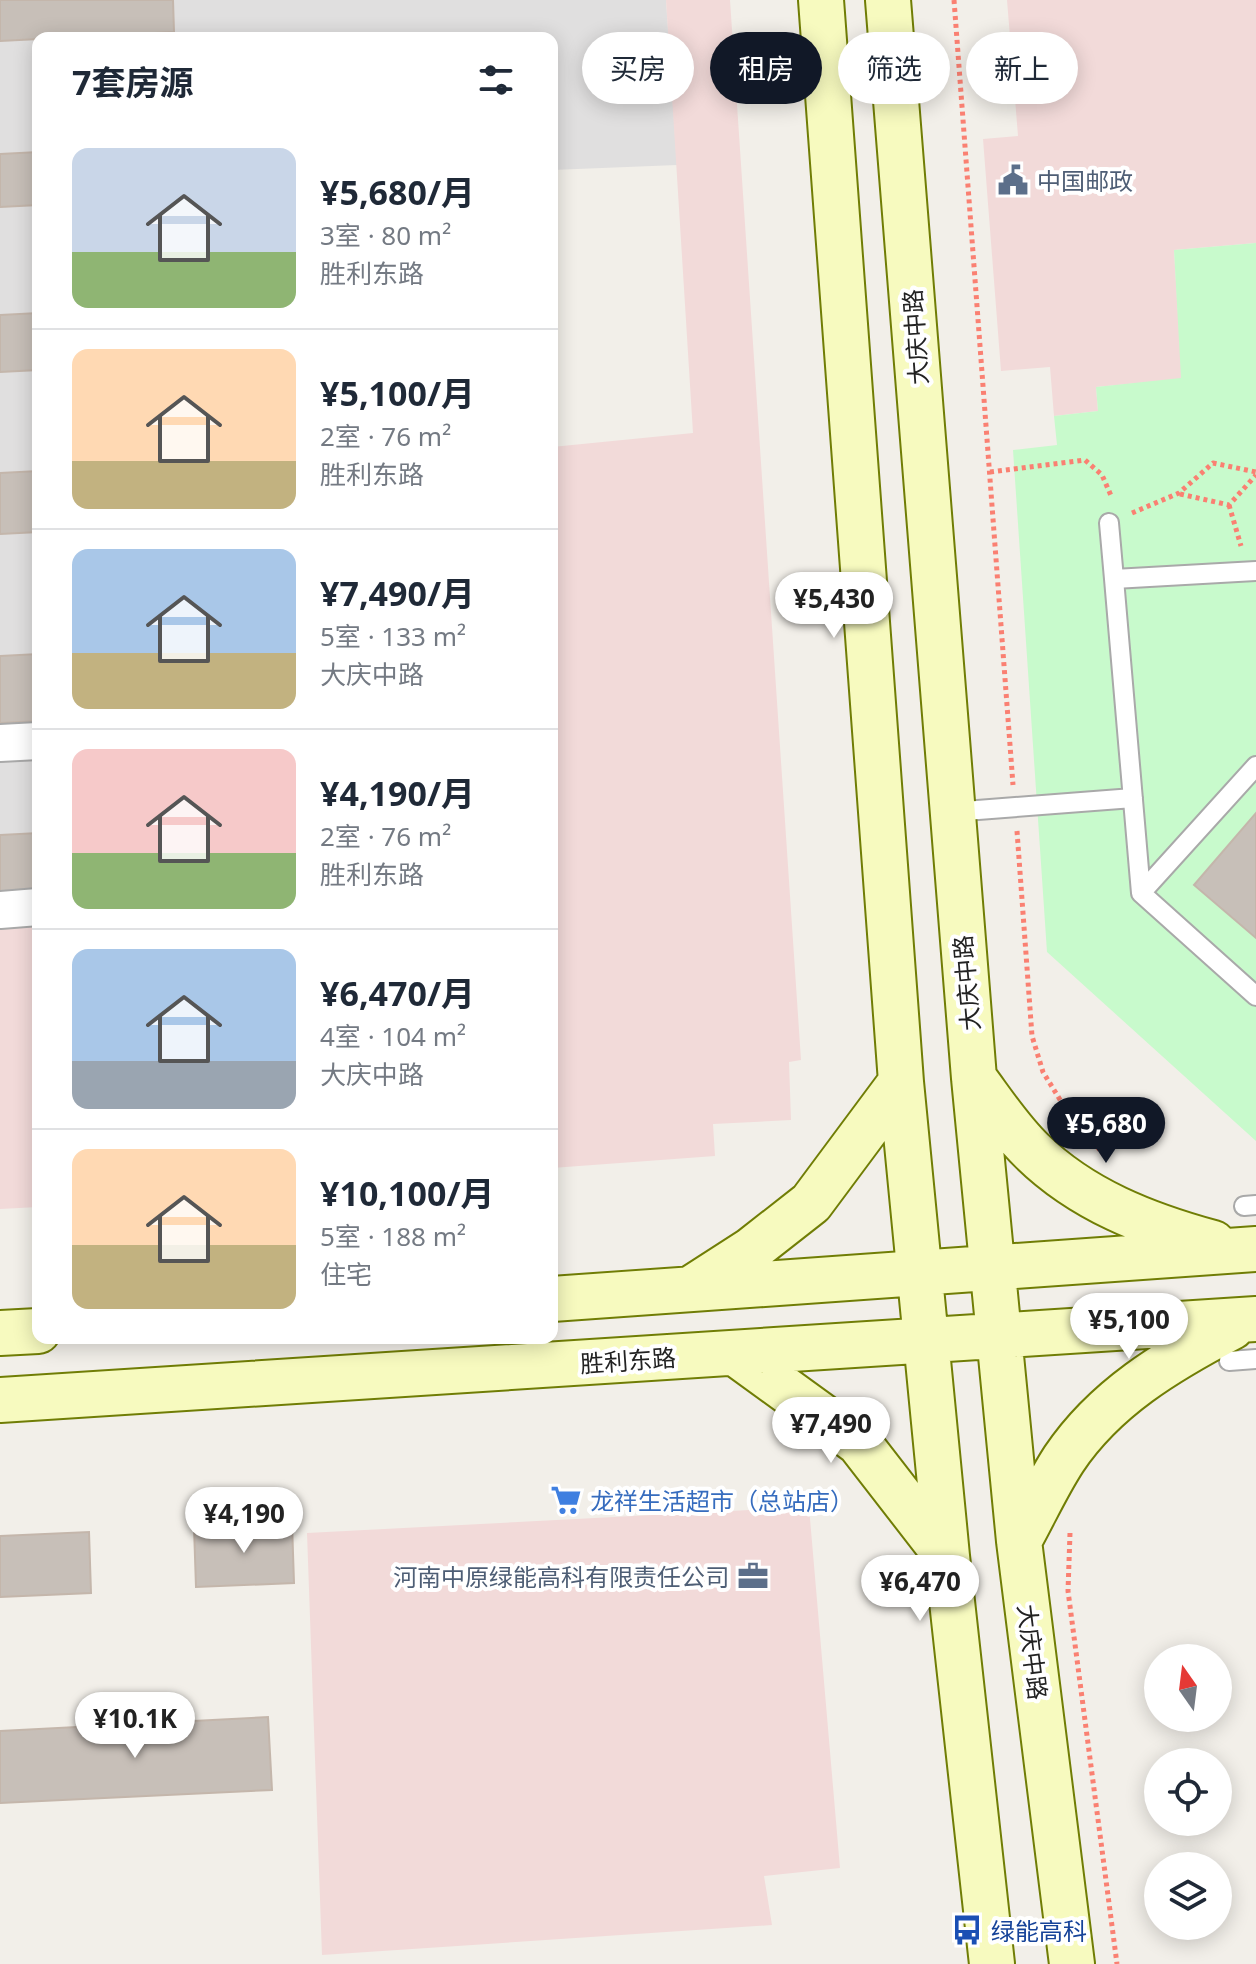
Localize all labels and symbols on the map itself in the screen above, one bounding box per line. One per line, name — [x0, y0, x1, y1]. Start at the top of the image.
public building icon: 中国邮政 — [996, 163, 1030, 197]
place label: 中国邮政 — [1037, 164, 1133, 197]
street label: 大庆中路 — [895, 288, 935, 386]
pin: ¥5,430 — [769, 572, 899, 640]
street label: 大庆中路 — [945, 934, 987, 1032]
pin: ¥5,680 — [1041, 1097, 1171, 1165]
pin: ¥5,100 — [1064, 1293, 1194, 1361]
street label: 胜利东路 — [579, 1340, 677, 1380]
pin: ¥7,490 — [766, 1397, 896, 1465]
supermarket icon: 龙祥生活超市（总站店） — [549, 1483, 583, 1517]
place label: 龙祥生活超市（总站店） — [590, 1484, 854, 1517]
pin: ¥4,190 — [179, 1487, 309, 1555]
pin: ¥6,470 — [855, 1555, 985, 1623]
office icon: 河南中原绿能高科有限责任公司 — [736, 1559, 770, 1593]
place label: 河南中原绿能高科有限责任公司 — [393, 1560, 729, 1593]
street label: 大庆中路 — [1011, 1602, 1055, 1702]
north arrow — [1144, 1644, 1232, 1732]
pin: ¥10.1K — [70, 1692, 200, 1760]
bus stop icon: 绿能高科 — [950, 1913, 984, 1947]
place label: 绿能高科 — [991, 1914, 1087, 1947]

